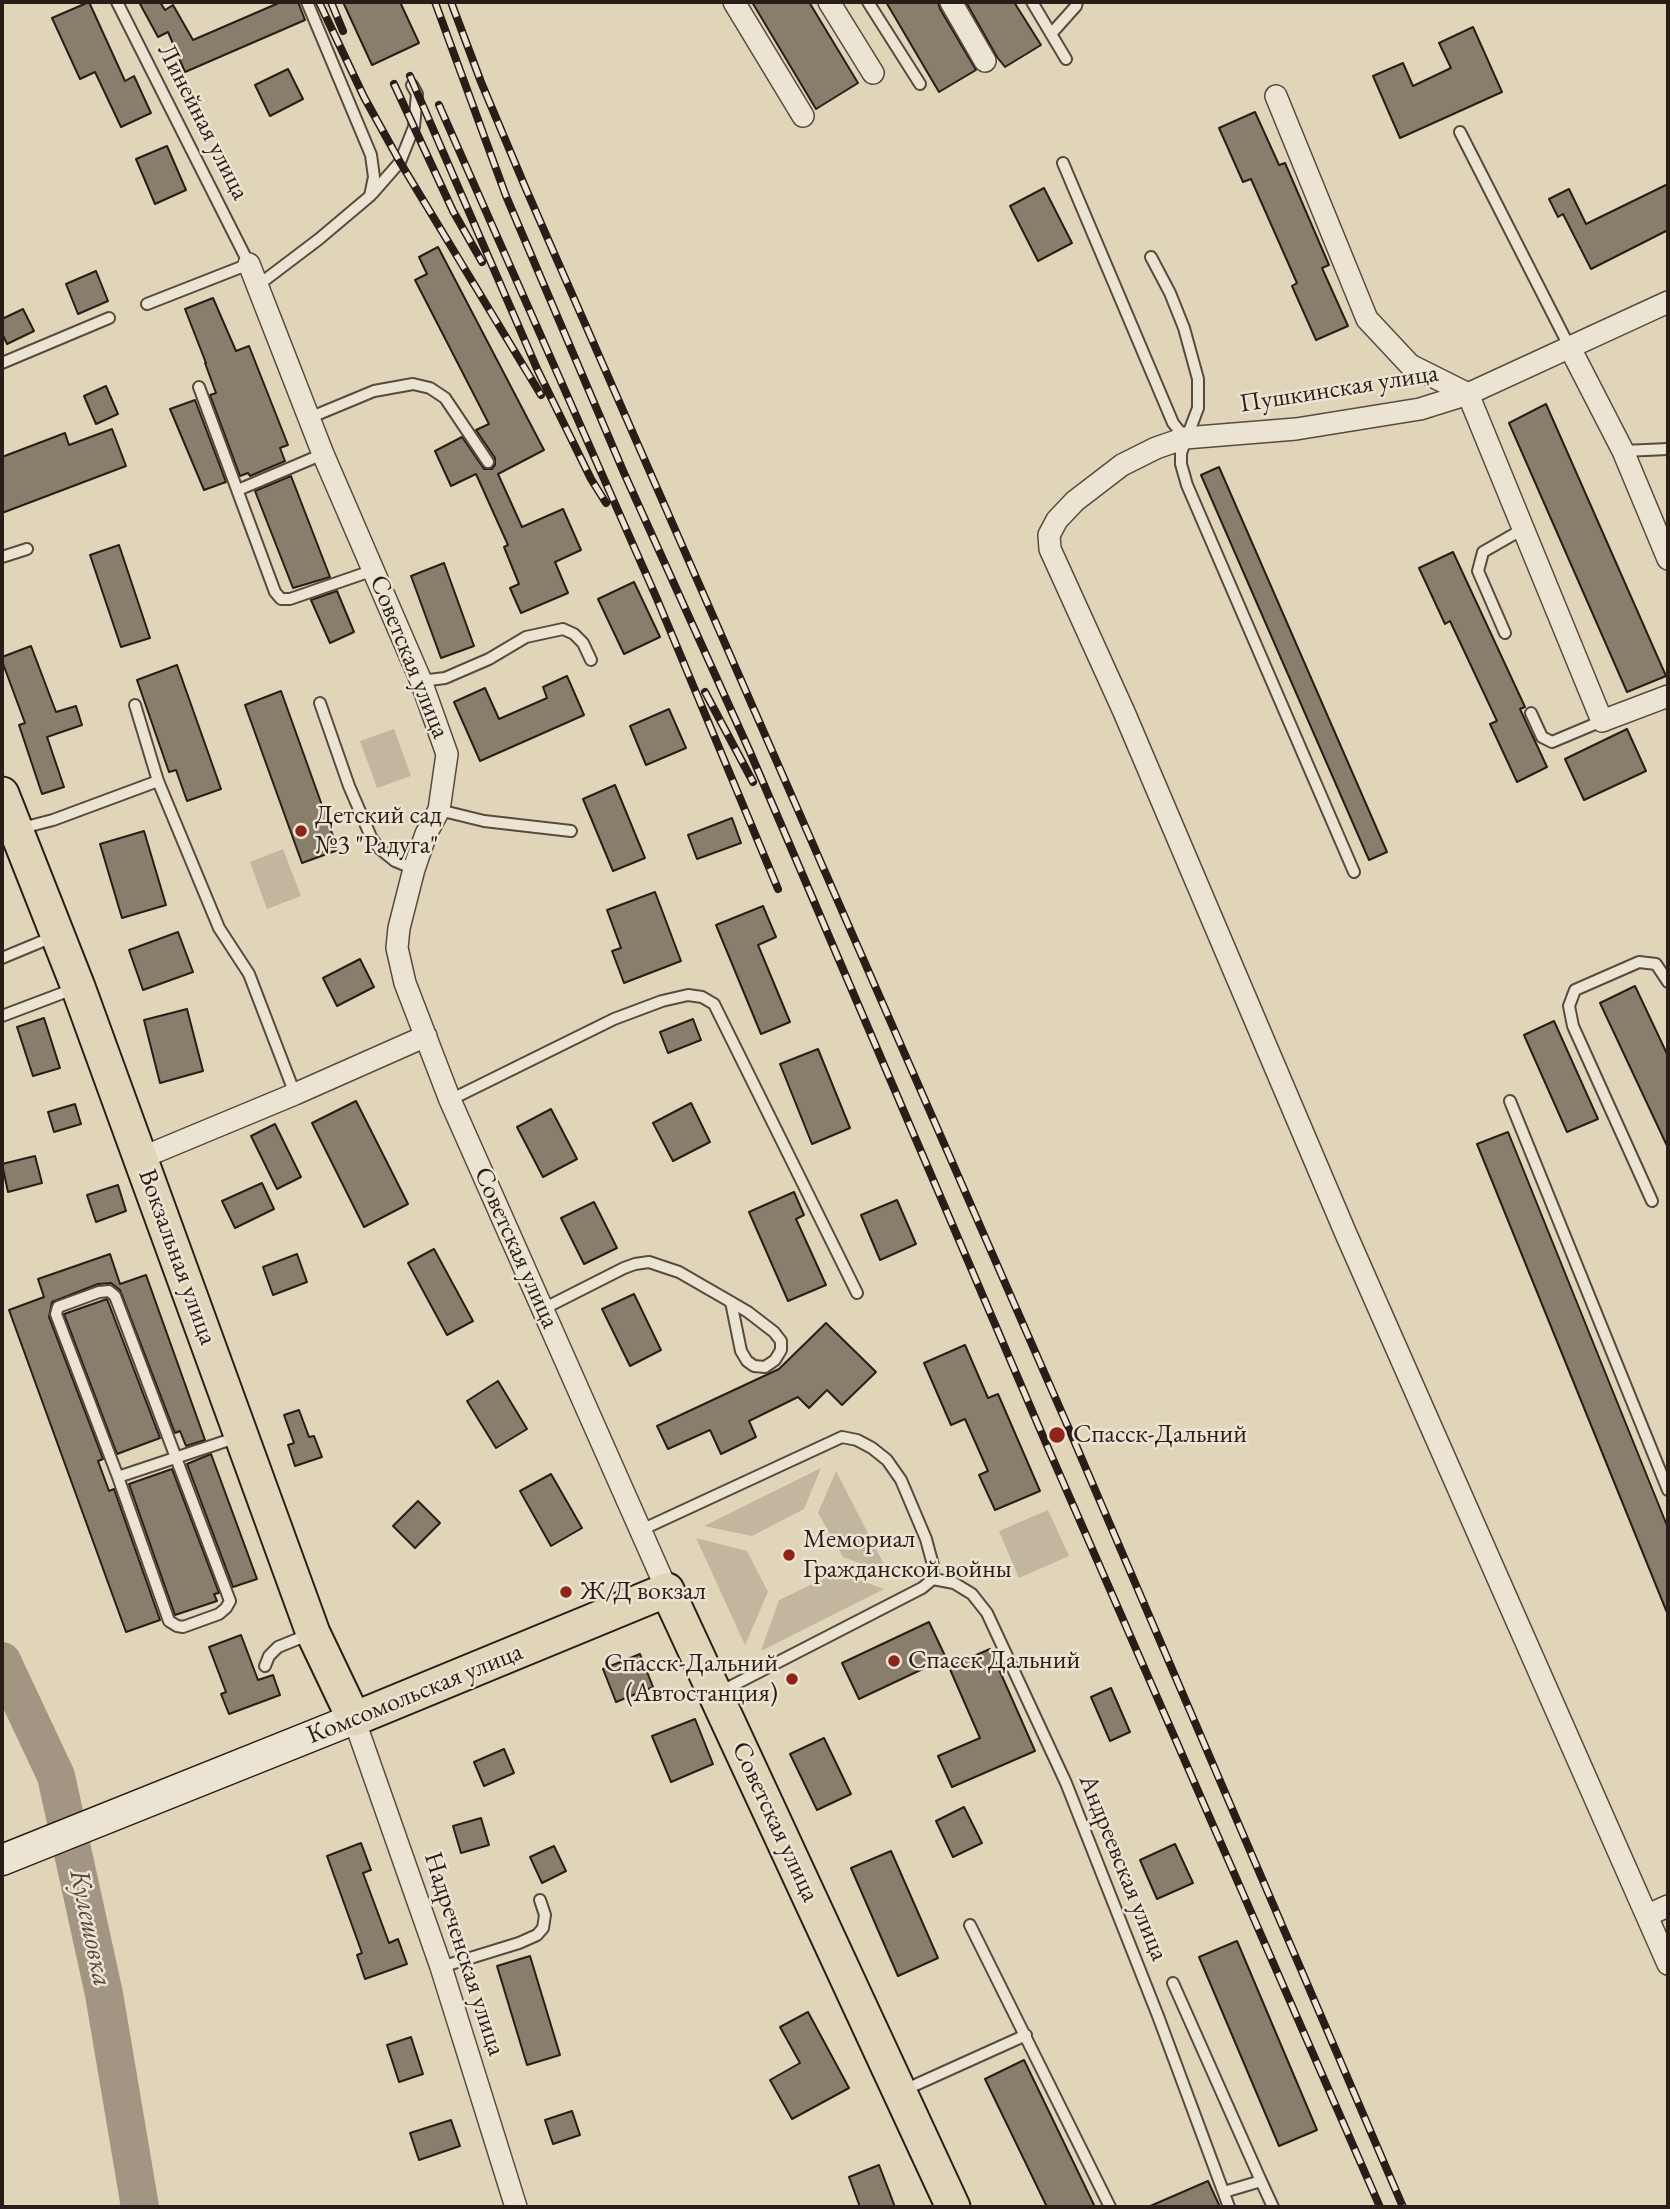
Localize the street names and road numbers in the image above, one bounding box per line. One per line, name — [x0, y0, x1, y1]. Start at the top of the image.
street label: Линейная улица — [150, 39, 256, 205]
street label: Пушкинская улица — [1237, 358, 1441, 420]
street label: Советская улица — [362, 571, 456, 743]
street label: Советская улица — [467, 1163, 565, 1333]
street label: Вокзальная улица — [131, 1165, 223, 1349]
street label: Комсомольская улица — [303, 1636, 527, 1752]
street label: Советская улица — [724, 1737, 826, 1907]
street label: Андреевская улица — [1071, 1770, 1175, 1966]
street label: Надреченская улица — [416, 1848, 512, 2060]

